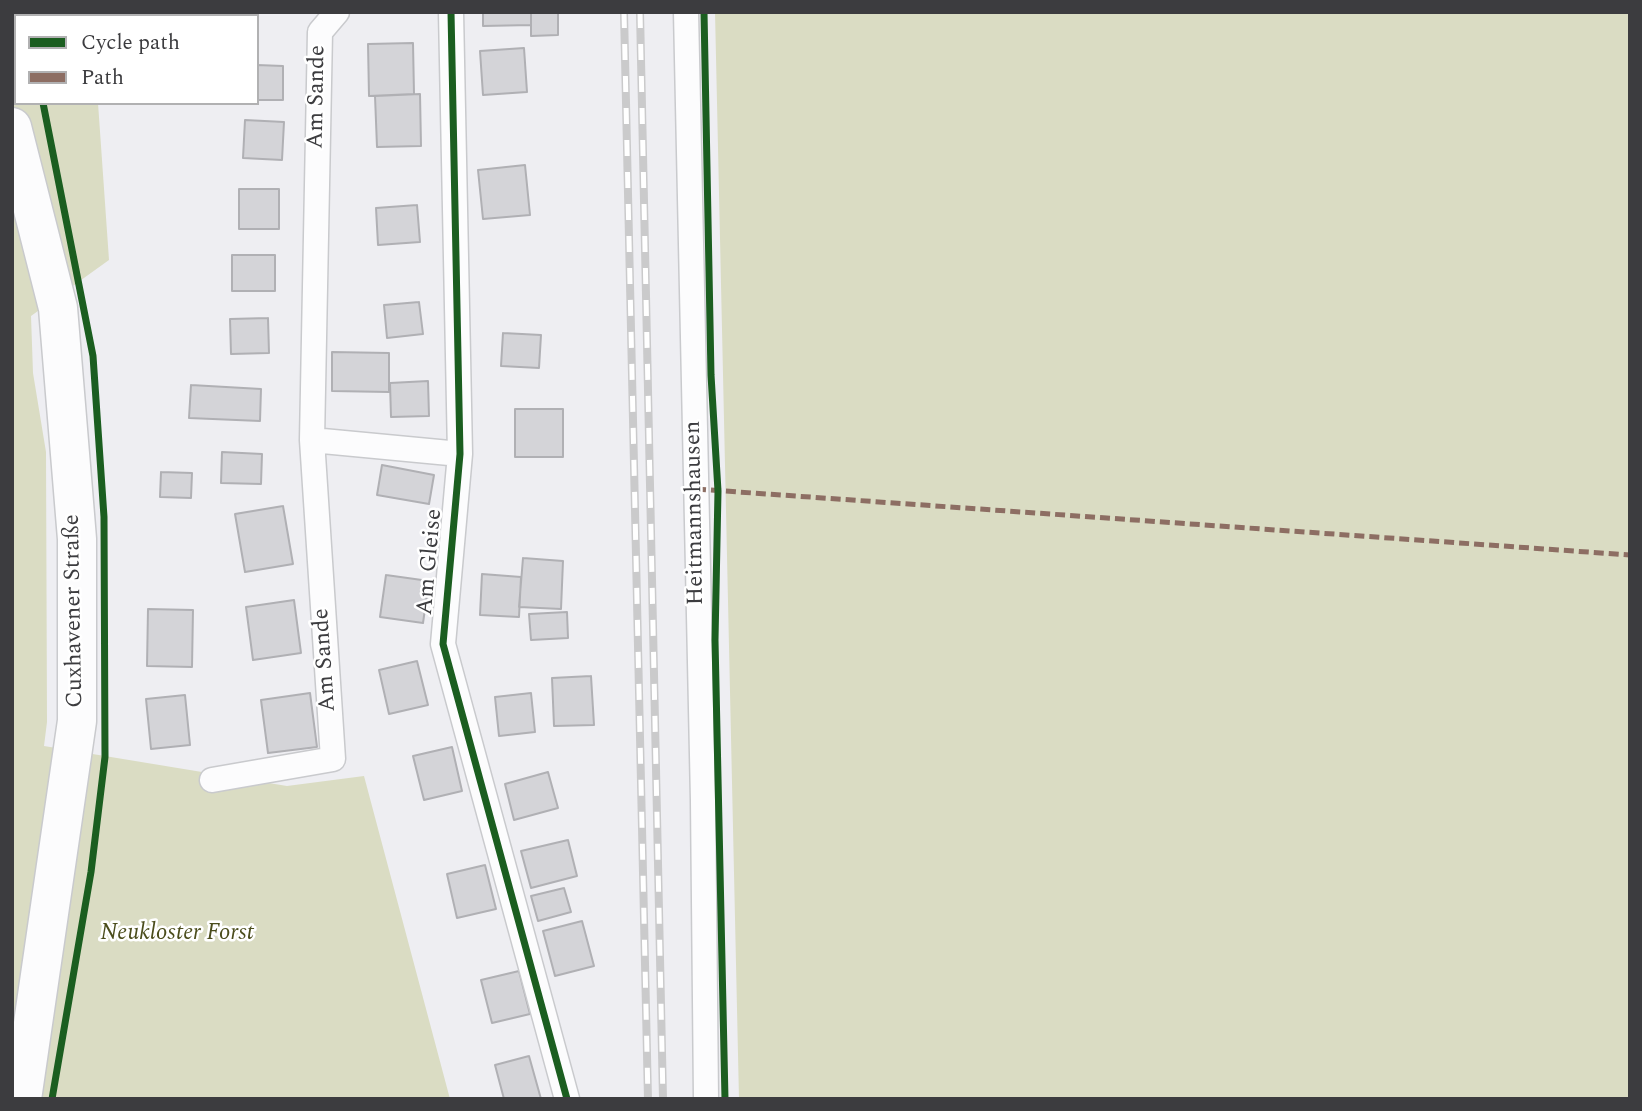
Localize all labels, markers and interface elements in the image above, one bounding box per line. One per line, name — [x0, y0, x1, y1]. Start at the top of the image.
legend — [14, 14, 259, 105]
text: Cycle path — [81, 27, 180, 59]
street label: Am Sande — [303, 45, 333, 149]
text: Path — [81, 62, 124, 94]
street label: Heitmannshausen — [681, 420, 711, 606]
street label: Am Gleise — [413, 508, 449, 616]
street label: Cuxhavener Straße — [60, 514, 90, 708]
street label: Am Sande — [309, 607, 343, 713]
park label: Neukloster Forst — [100, 920, 254, 948]

